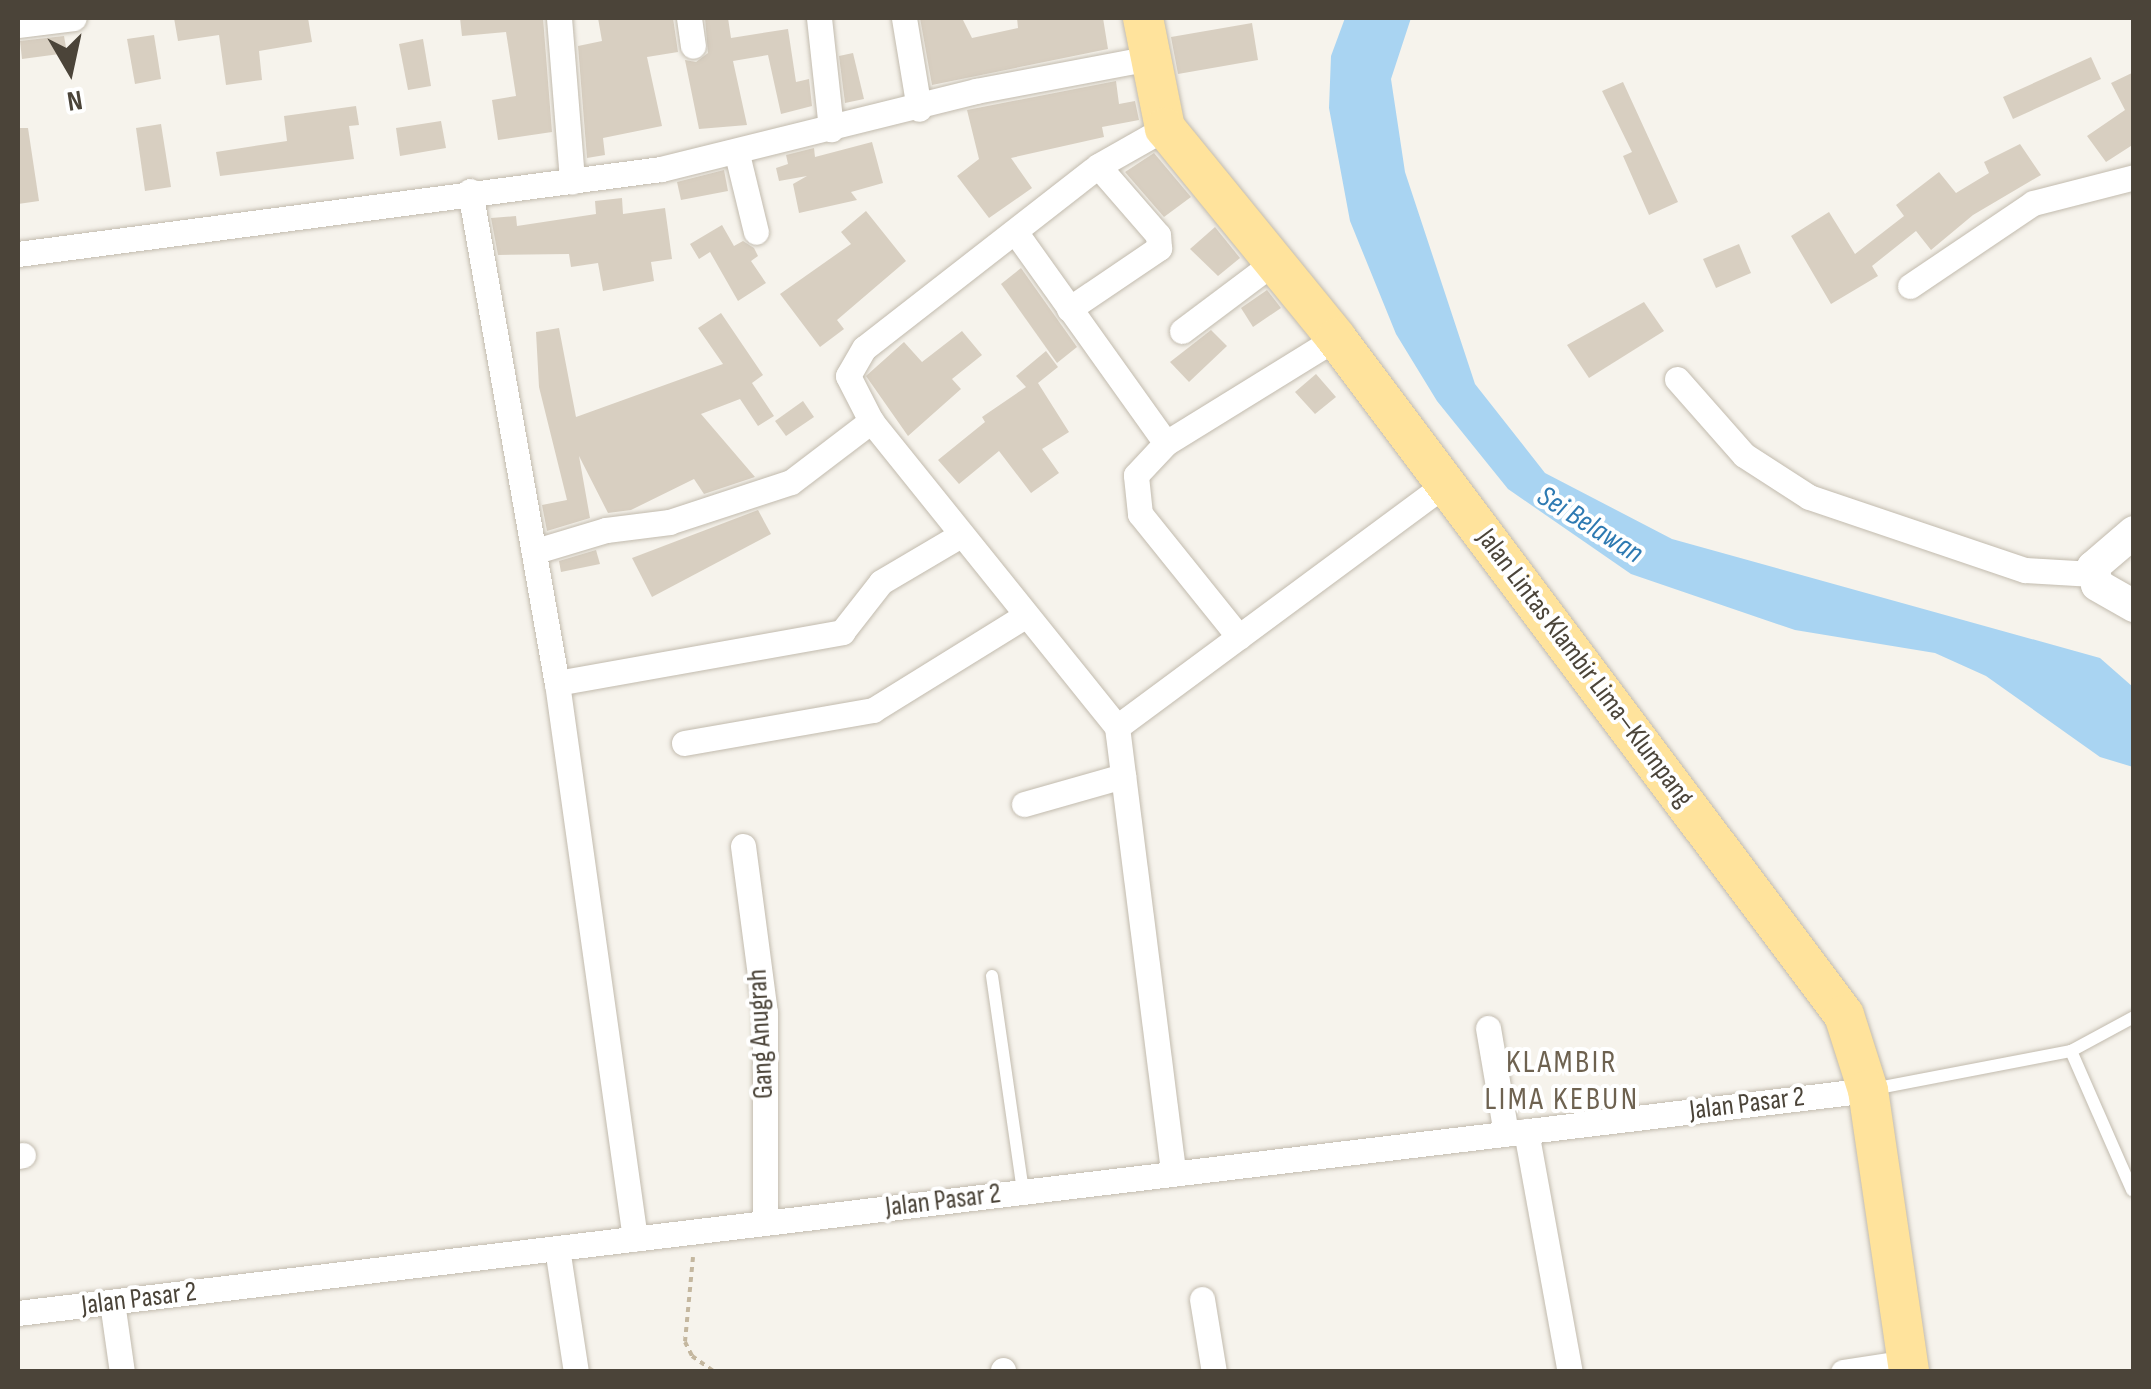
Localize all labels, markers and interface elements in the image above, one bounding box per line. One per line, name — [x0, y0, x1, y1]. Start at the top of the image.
north arrow — [20, 20, 120, 120]
text: N — [65, 83, 85, 118]
water label: Sei Belawan — [1530, 478, 1650, 572]
street label: Jalan Lintas Klambir Lima–Klumpang — [1469, 522, 1701, 814]
street label: Gang Anugrah — [741, 968, 781, 1100]
district label: KLAMBIR LIMA KEBUN — [1485, 1045, 1639, 1120]
street label: Jalan Pasar 2 — [1687, 1080, 1807, 1128]
street label: Jalan Pasar 2 — [883, 1177, 1003, 1225]
street label: Jalan Pasar 2 — [79, 1275, 199, 1323]

